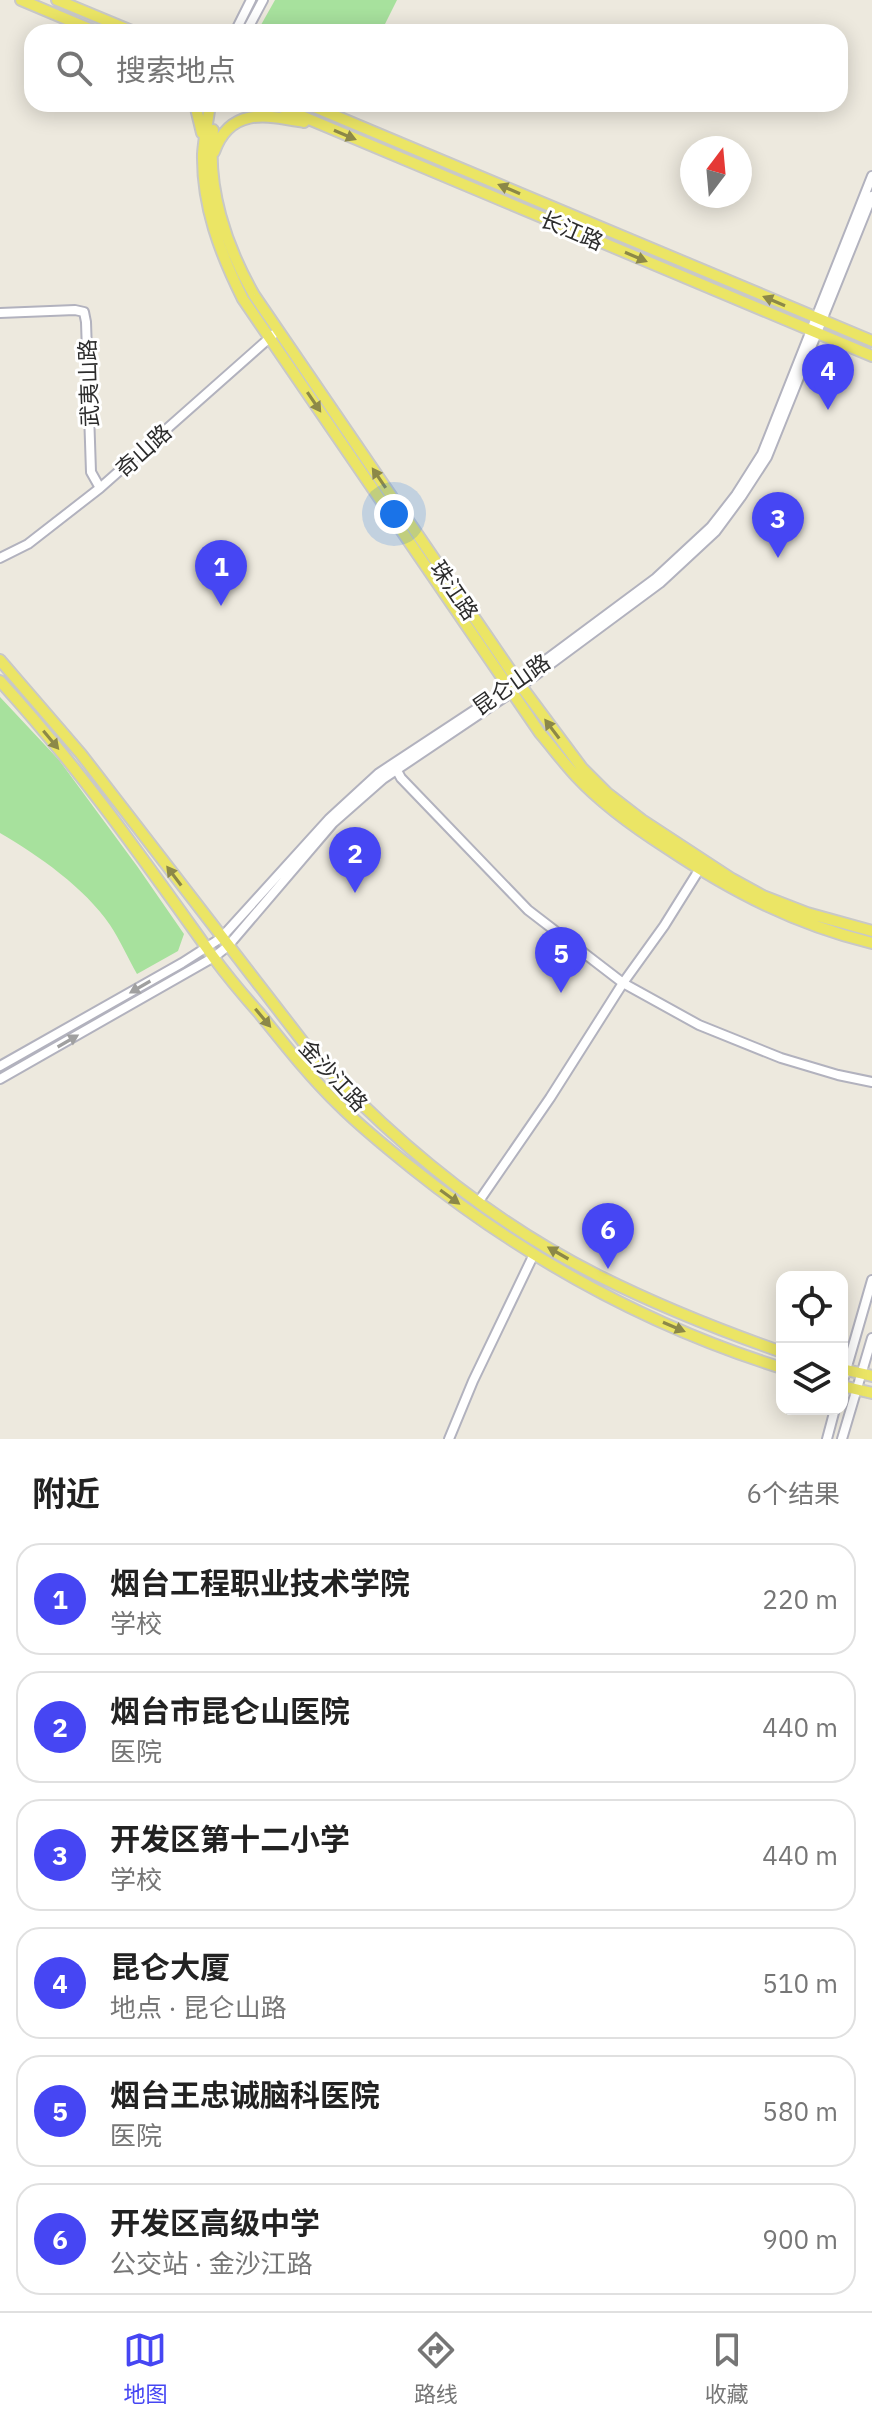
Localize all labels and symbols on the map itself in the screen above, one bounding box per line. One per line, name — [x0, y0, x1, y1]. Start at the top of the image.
one-way arrow — [333, 128, 357, 141]
north arrow — [680, 136, 752, 208]
one-way arrow — [497, 182, 521, 195]
street label: 长江路 — [536, 204, 608, 256]
one-way arrow — [624, 251, 648, 264]
one-way arrow — [762, 294, 786, 307]
street label: 武夷山路 — [72, 339, 104, 427]
pin: 4 — [802, 344, 854, 410]
one-way arrow — [306, 391, 321, 412]
street label: 奇山路 — [109, 417, 177, 483]
one-way arrow — [372, 467, 387, 488]
pin: 3 — [752, 492, 804, 558]
your location — [374, 494, 414, 534]
pin: 1 — [195, 540, 247, 606]
street label: 珠江路 — [425, 555, 485, 625]
street label: 昆仑山路 — [467, 647, 555, 721]
one-way arrow — [545, 719, 561, 739]
one-way arrow — [42, 729, 59, 749]
pin: 2 — [329, 827, 381, 893]
one-way arrow — [166, 866, 182, 886]
pin: 5 — [535, 927, 587, 993]
one-way arrow — [129, 980, 151, 994]
one-way arrow — [254, 1008, 271, 1028]
street label: 金沙江路 — [293, 1033, 375, 1117]
one-way arrow — [57, 1034, 79, 1048]
one-way arrow — [439, 1189, 460, 1205]
pin: 6 — [582, 1203, 634, 1269]
one-way arrow — [546, 1246, 569, 1259]
one-way arrow — [662, 1321, 686, 1334]

